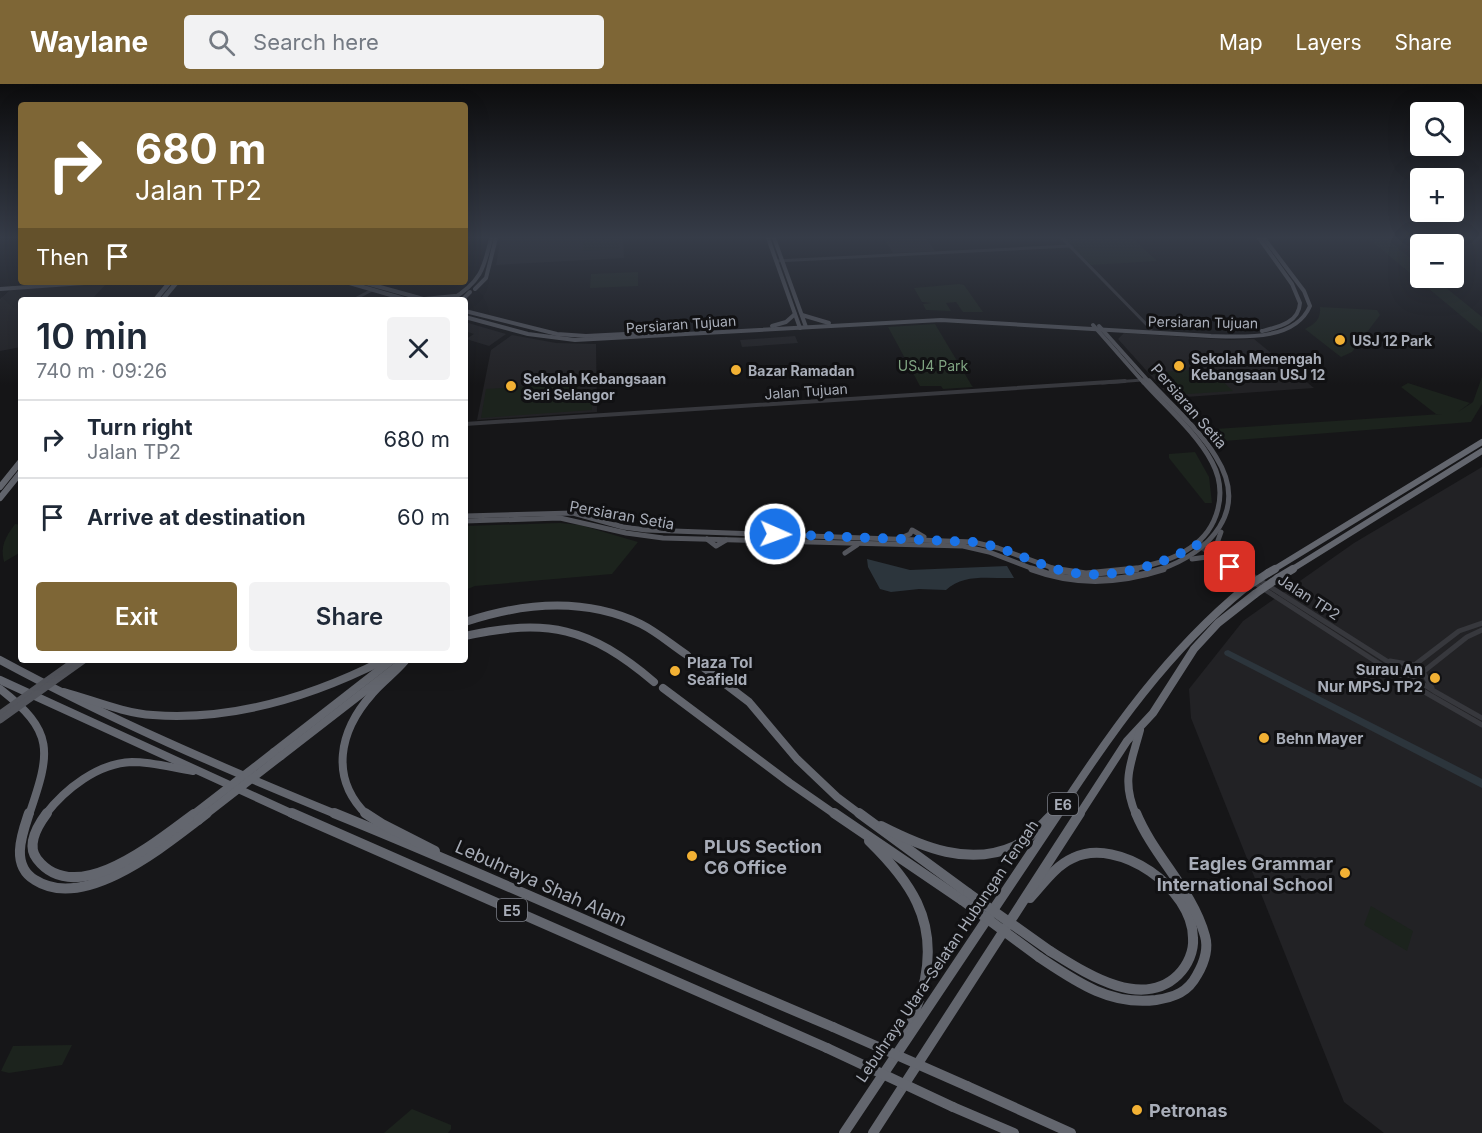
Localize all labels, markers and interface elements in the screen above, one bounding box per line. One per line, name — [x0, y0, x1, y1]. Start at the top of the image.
search box — [184, 15, 604, 69]
text: Waylane — [30, 25, 148, 59]
icon: search — [205, 26, 238, 59]
text: Search here — [253, 29, 379, 55]
text: Map — [1219, 30, 1263, 55]
text: Layers — [1296, 30, 1362, 55]
text: Share — [1395, 30, 1452, 55]
map controls — [1410, 102, 1464, 288]
button: search — [1410, 102, 1464, 156]
text: 680 m — [135, 123, 266, 174]
icon: right — [36, 126, 114, 204]
button: + — [1410, 168, 1464, 222]
text: Jalan TP2 — [135, 174, 262, 207]
button: − — [1410, 234, 1464, 288]
icon: arrive — [101, 240, 134, 273]
text: Then — [36, 244, 89, 270]
street label: Persiaran Tujuan — [625, 312, 737, 336]
street label: Persiaran Tujuan — [1148, 313, 1258, 331]
text: 10 min — [36, 314, 148, 358]
button: close — [387, 317, 450, 380]
place label: USJ 12 Park — [1352, 332, 1433, 349]
marker: USJ 12 Park — [1333, 333, 1347, 347]
place label: Sekolah Menengah Kebangsaan USJ 12 — [1191, 350, 1326, 383]
park label: USJ4 Park — [898, 357, 968, 374]
text: 740 m · 09:26 — [36, 359, 167, 383]
marker: Sekolah Menengah Kebangsaan USJ 12 — [1172, 359, 1186, 373]
street label: Persiaran Setia — [1147, 360, 1231, 452]
place label: Bazar Ramadan — [748, 362, 854, 379]
marker: Bazar Ramadan — [729, 363, 743, 377]
place label: Sekolah Kebangsaan Seri Selangor — [523, 370, 666, 403]
marker: Sekolah Kebangsaan Seri Selangor — [504, 379, 518, 393]
street label: Jalan Tujuan — [764, 380, 848, 402]
text: Turn right — [87, 414, 193, 440]
icon: right — [36, 423, 69, 456]
text: 680 m — [383, 426, 450, 452]
text: Jalan TP2 — [87, 440, 181, 464]
street label: Persiaran Setia — [568, 496, 676, 534]
icon: arrive — [36, 501, 69, 534]
position arrow — [743, 502, 807, 566]
text: Arrive at destination — [87, 504, 306, 530]
text: 60 m — [397, 504, 450, 530]
pin — [1204, 541, 1255, 592]
icon: arrive — [1213, 550, 1246, 583]
street label: Jalan TP2 — [1274, 570, 1344, 624]
button: Exit — [36, 582, 237, 651]
button: Share — [249, 582, 450, 651]
place label: Plaza Tol Seafield — [687, 653, 752, 689]
place label: Surau An Nur MPSJ TP2 — [1318, 660, 1423, 696]
marker: Plaza Tol Seafield — [668, 664, 682, 678]
marker: Surau An Nur MPSJ TP2 — [1428, 671, 1442, 685]
place label: Behn Mayer — [1276, 729, 1363, 748]
marker: Behn Mayer — [1257, 731, 1271, 745]
road number: E6 — [1048, 793, 1078, 815]
street label: Lebuhraya Utara–Selatan Hubungan Tengah — [852, 816, 1042, 1086]
street label: Lebuhraya Shah Alam — [452, 836, 630, 930]
place label: PLUS Section C6 Office — [704, 836, 822, 878]
marker: PLUS Section C6 Office — [685, 849, 699, 863]
place label: Eagles Grammar International School — [1157, 853, 1333, 895]
marker: Eagles Grammar International School — [1338, 866, 1352, 880]
road number: E5 — [497, 899, 527, 921]
place label: Petronas — [1149, 1100, 1228, 1121]
marker: Petronas — [1130, 1103, 1144, 1117]

